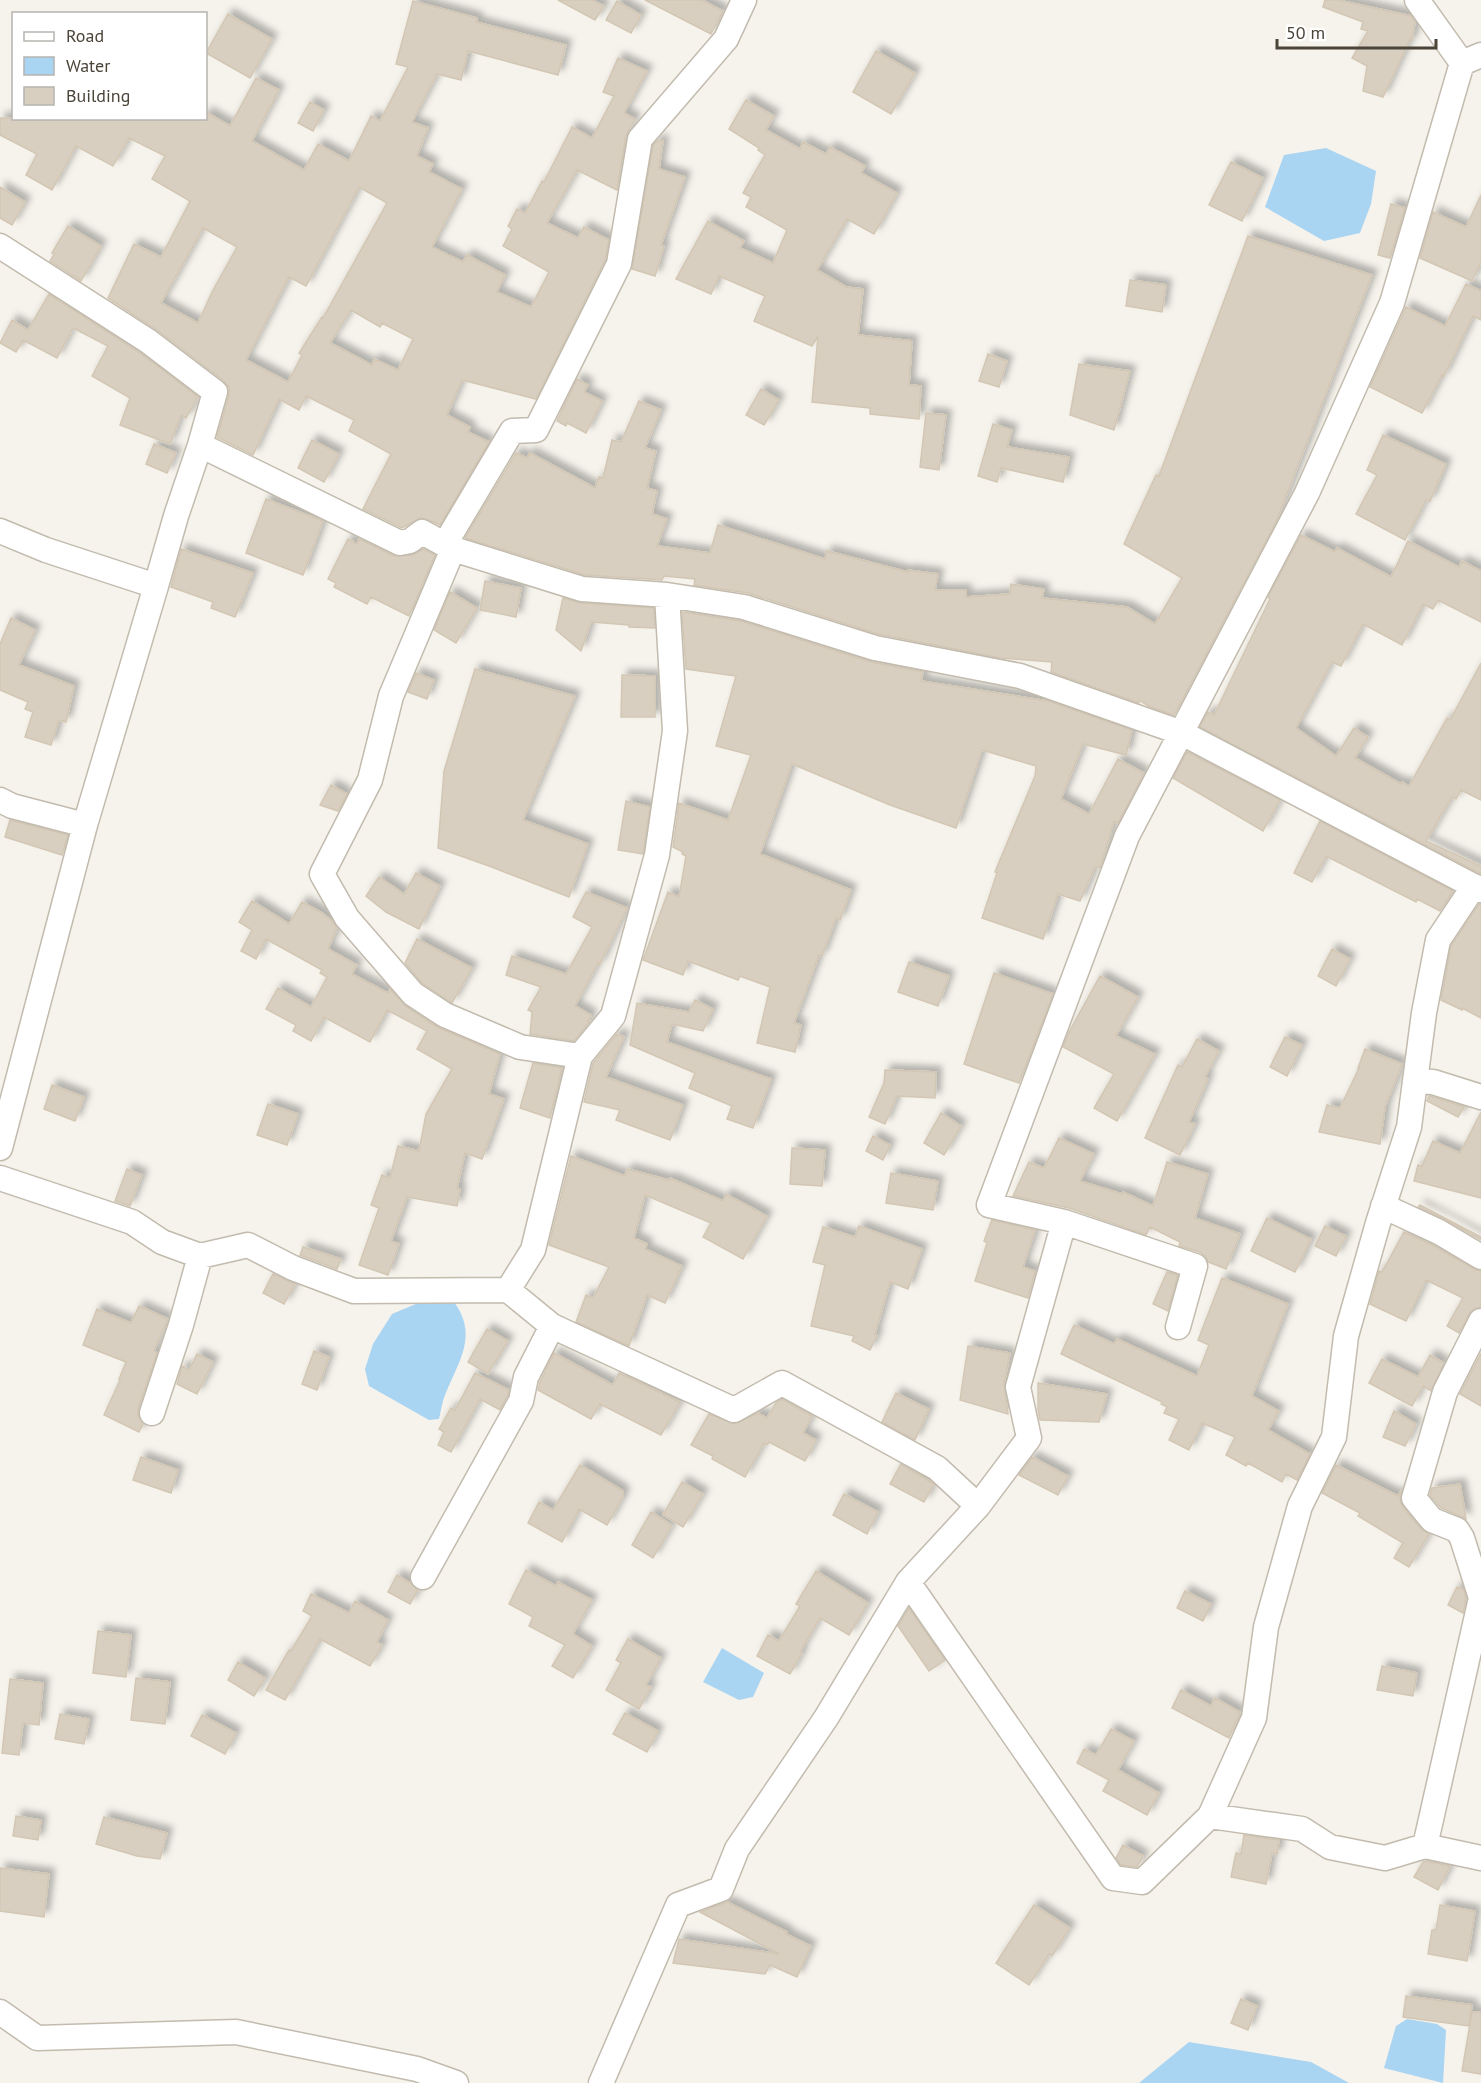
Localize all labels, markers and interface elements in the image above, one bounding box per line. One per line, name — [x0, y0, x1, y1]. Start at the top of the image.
legend — [12, 12, 207, 120]
scale bar — [1277, 12, 1436, 50]
text: 50 m — [1286, 21, 1325, 44]
text: Road — [66, 24, 104, 47]
text: Water — [66, 54, 110, 77]
text: Building — [66, 84, 130, 107]

